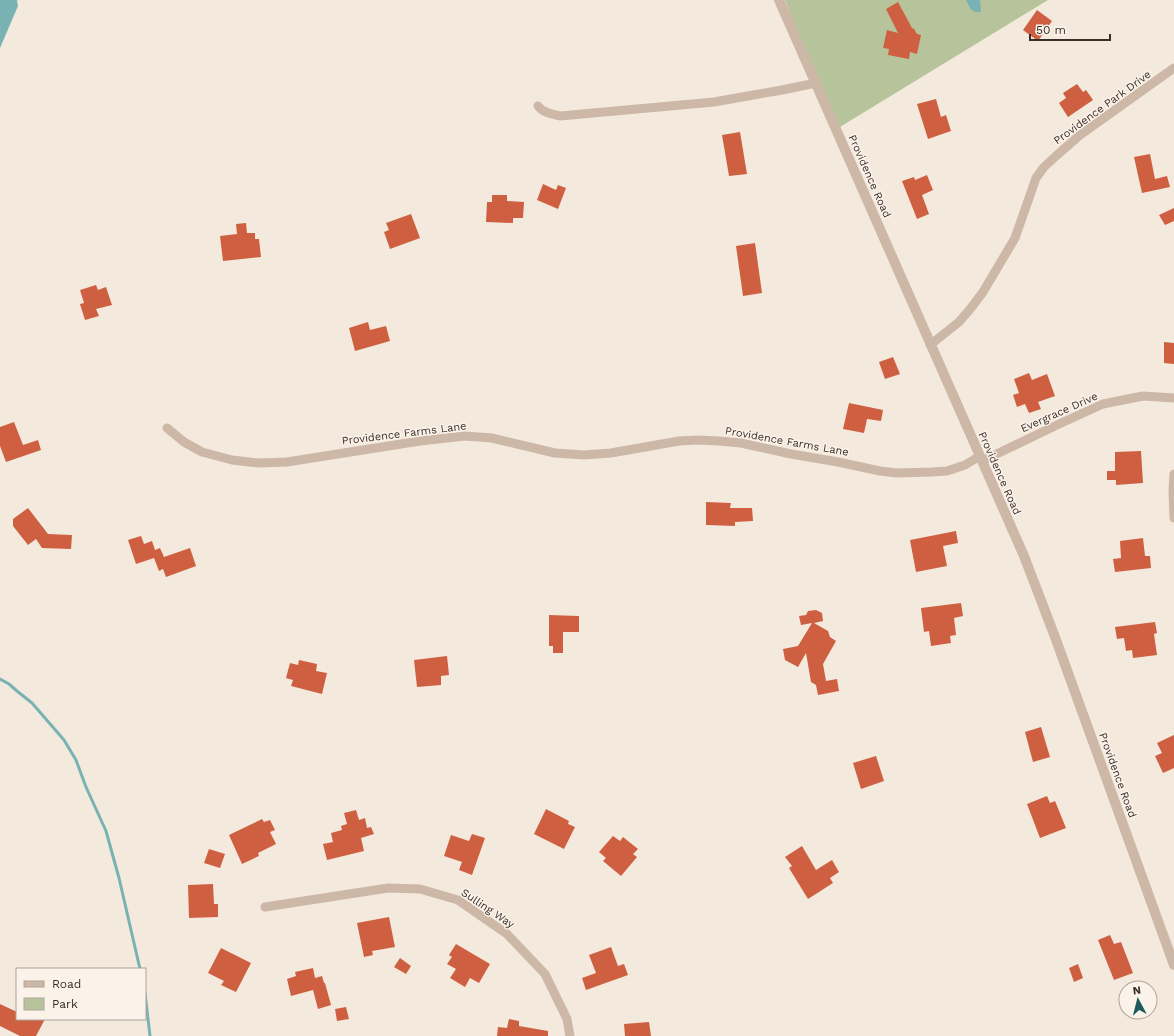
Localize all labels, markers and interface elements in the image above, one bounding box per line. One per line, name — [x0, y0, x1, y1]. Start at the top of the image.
scale bar — [1030, 16, 1110, 42]
text: 50 m — [1036, 23, 1066, 37]
street label: Providence Park Drive — [1051, 68, 1153, 147]
street label: Providence Road — [845, 133, 894, 220]
street label: Evergrace Drive — [1019, 390, 1100, 435]
street label: Providence Farms Lane — [341, 419, 467, 448]
street label: Providence Farms Lane — [724, 424, 850, 459]
street label: Providence Road — [975, 430, 1024, 517]
street label: Providence Road — [1096, 731, 1139, 819]
street label: Sulling Way — [459, 886, 517, 931]
legend — [16, 968, 146, 1020]
text: Road — [52, 977, 81, 991]
north arrow — [1118, 980, 1158, 1020]
text: N — [1132, 984, 1142, 998]
text: Park — [52, 997, 78, 1011]

